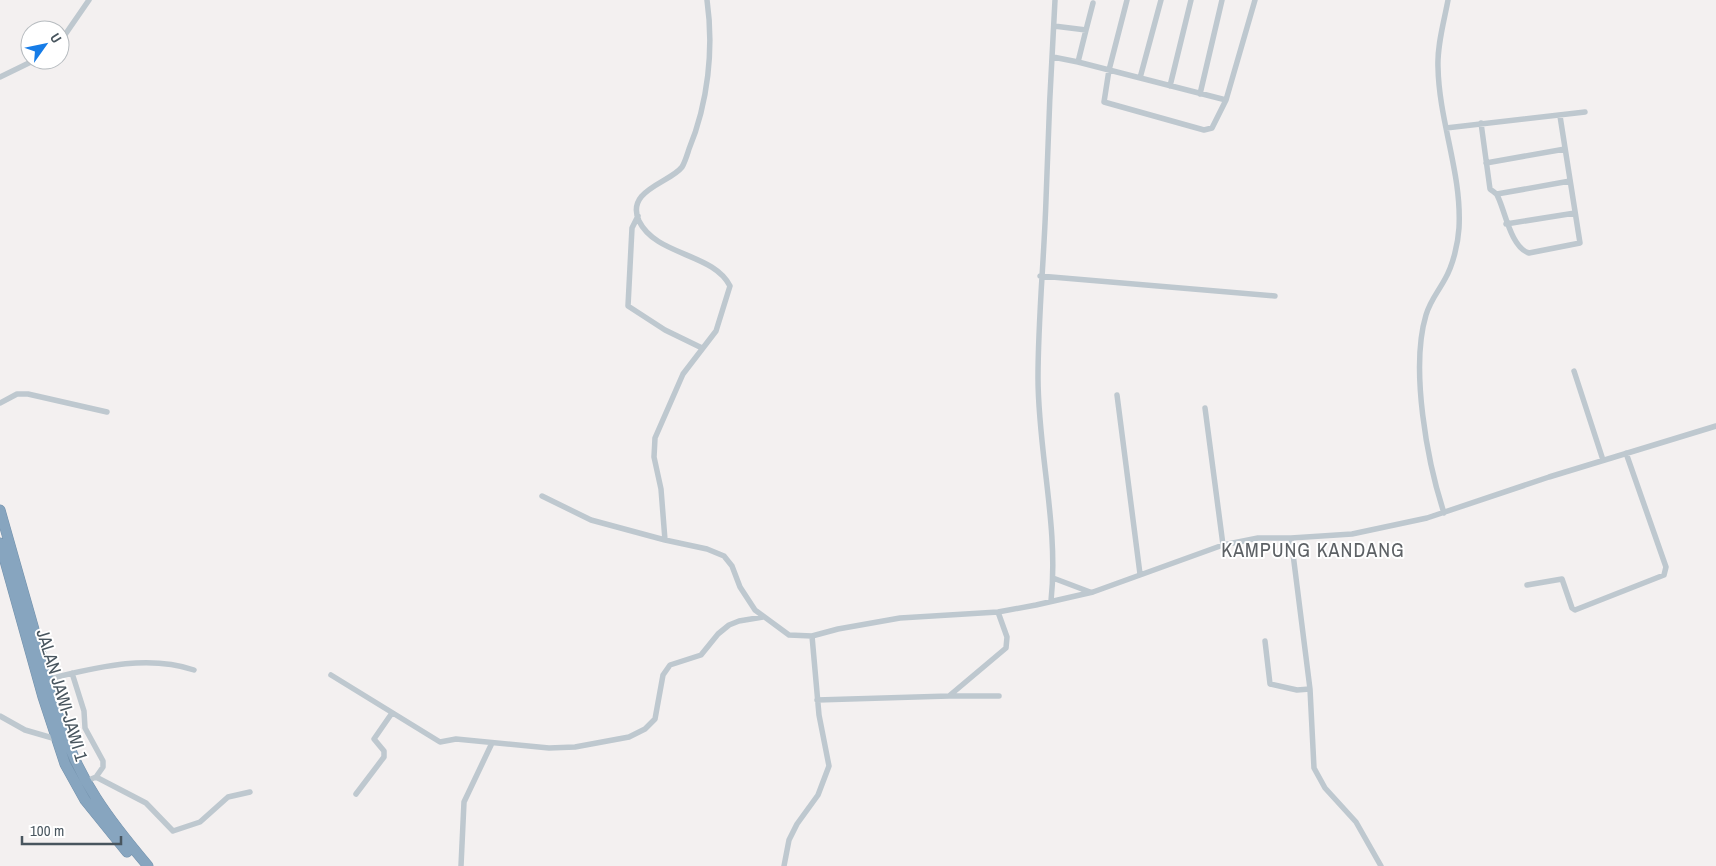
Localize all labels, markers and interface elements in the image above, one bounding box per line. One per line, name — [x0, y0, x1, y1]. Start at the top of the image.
north arrow — [20, 20, 70, 70]
text: U — [46, 30, 66, 46]
district label: KAMPUNG KANDANG — [1221, 536, 1405, 563]
street label: JALAN JAWI-JAWI 1 — [31, 626, 95, 765]
scale bar — [22, 814, 121, 846]
text: 100 m — [30, 820, 64, 841]

